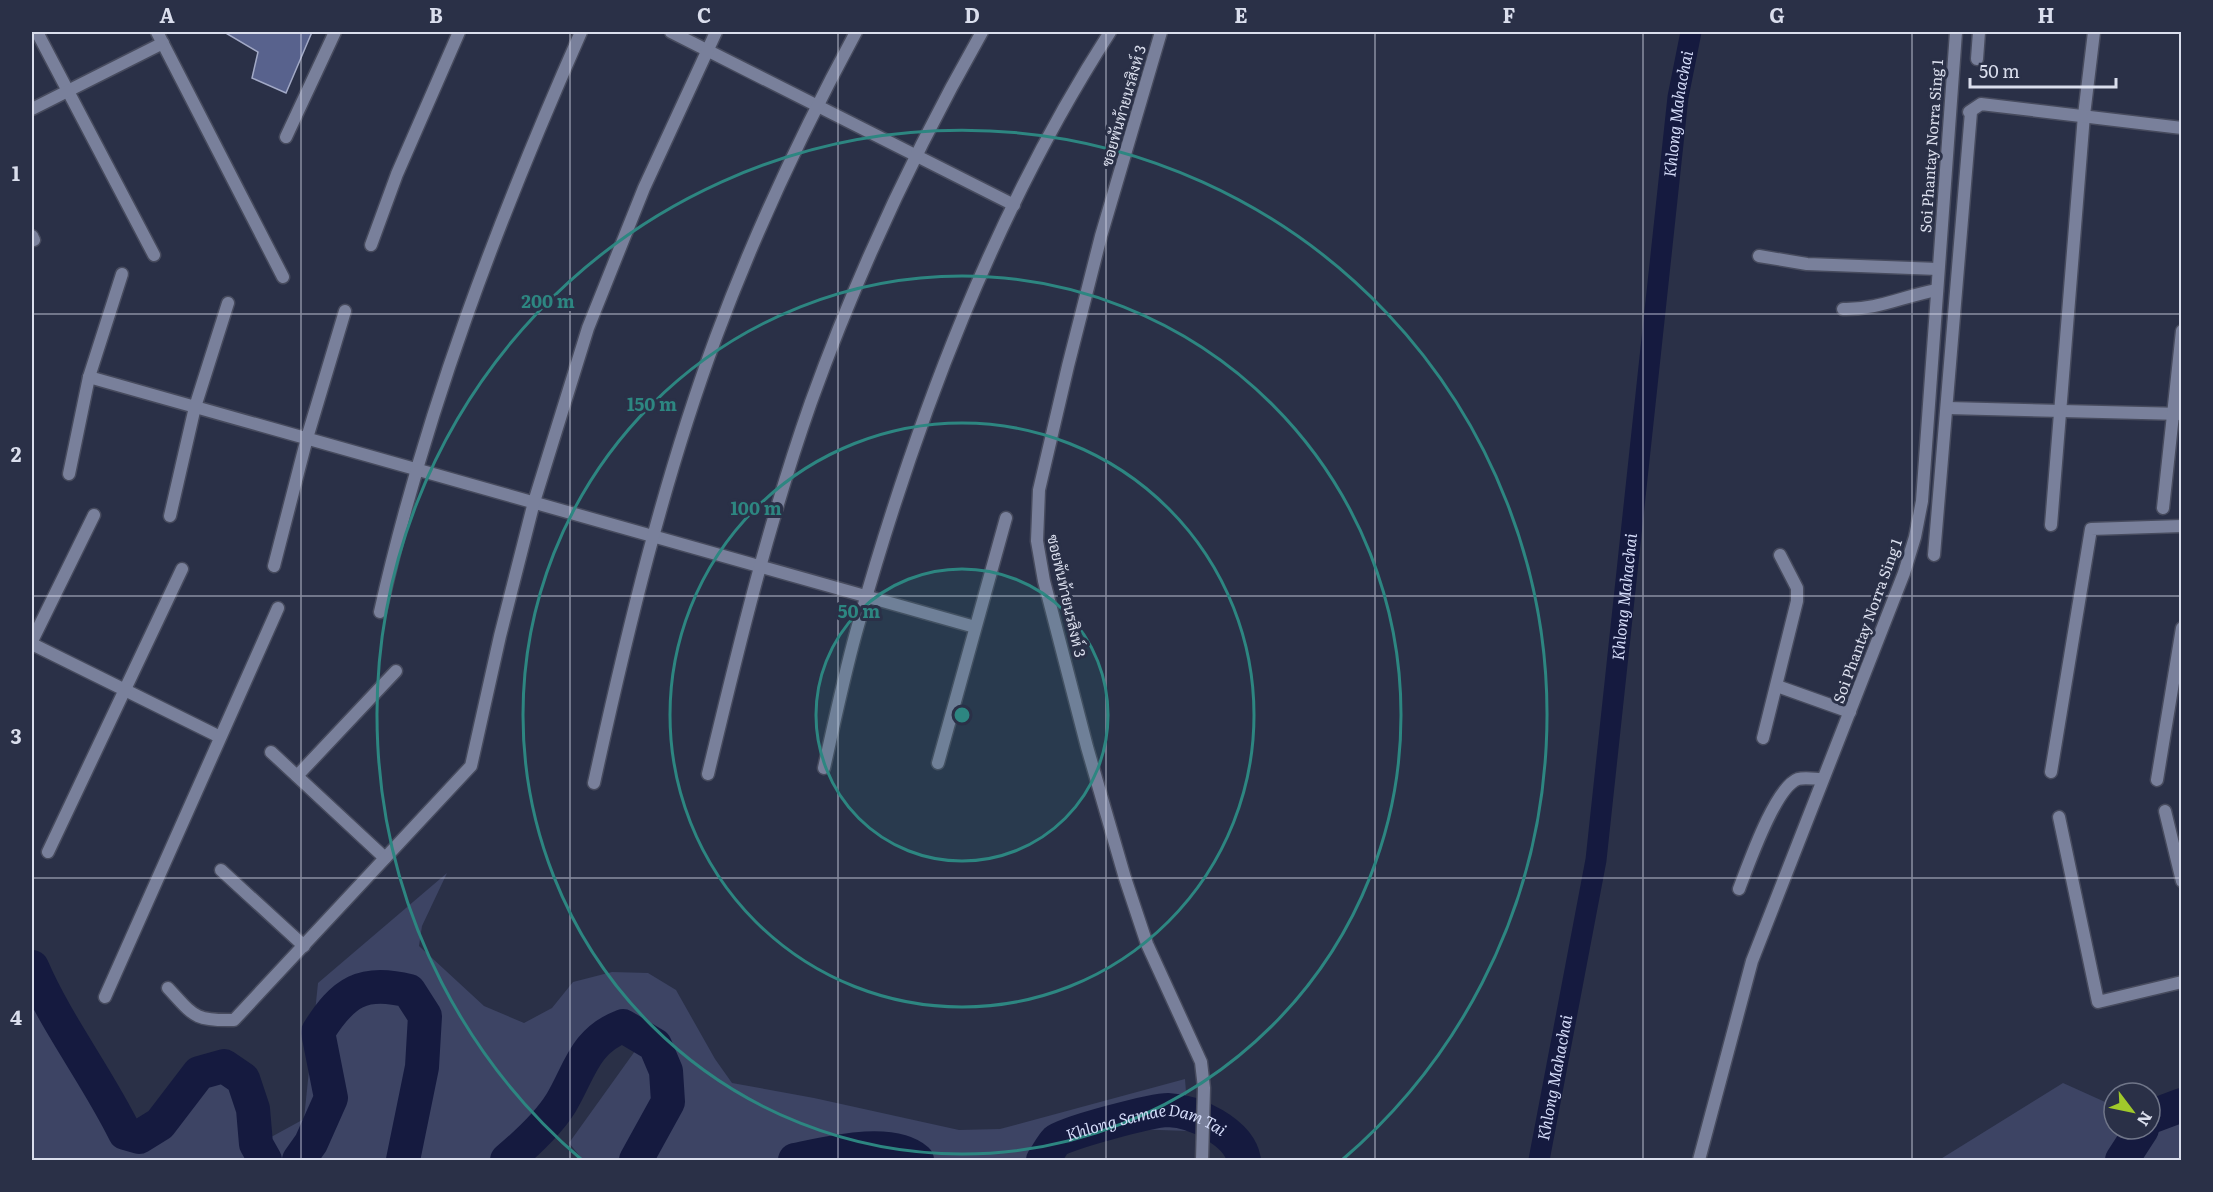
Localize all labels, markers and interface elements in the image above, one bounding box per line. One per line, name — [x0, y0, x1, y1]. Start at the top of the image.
text: A — [159, 0, 175, 29]
text: B — [429, 0, 443, 29]
text: C — [697, 0, 711, 29]
text: D — [964, 0, 980, 29]
text: E — [1234, 0, 1248, 29]
text: F — [1503, 0, 1516, 29]
text: G — [1769, 0, 1785, 29]
text: H — [2038, 0, 2054, 29]
street label: ซอยพันท้ายนรสิงห์ 3 — [1094, 42, 1151, 169]
water label: Khlong Mahachai — [1656, 48, 1698, 178]
scale bar — [1970, 51, 2116, 89]
text: 50 m — [1979, 57, 2020, 84]
street label: Soi Phantay Norra Sing 1 — [1913, 58, 1948, 233]
text: 1 — [12, 157, 20, 187]
text: 200 m — [521, 287, 575, 314]
text: 150 m — [627, 390, 677, 417]
text: 2 — [11, 438, 22, 468]
text: 100 m — [730, 494, 782, 521]
street label: ซอยพันท้ายนรสิงห์ 3 — [1042, 532, 1093, 659]
water label: Khlong Mahachai — [1605, 532, 1642, 661]
street label: Soi Phantay Norra Sing 1 — [1826, 535, 1907, 706]
text: 50 m — [838, 597, 880, 624]
centre of rings — [952, 705, 972, 725]
text: 3 — [10, 720, 22, 750]
text: 4 — [10, 1001, 22, 1031]
water label: Khlong Mahachai — [1530, 1012, 1577, 1142]
north arrow — [2102, 1081, 2162, 1141]
text: Khlong Samae Dam Tai — [1062, 1097, 1233, 1146]
text: N — [2132, 1107, 2159, 1132]
water label: Khlong Samae Dam Tai — [1063, 1127, 1229, 1149]

